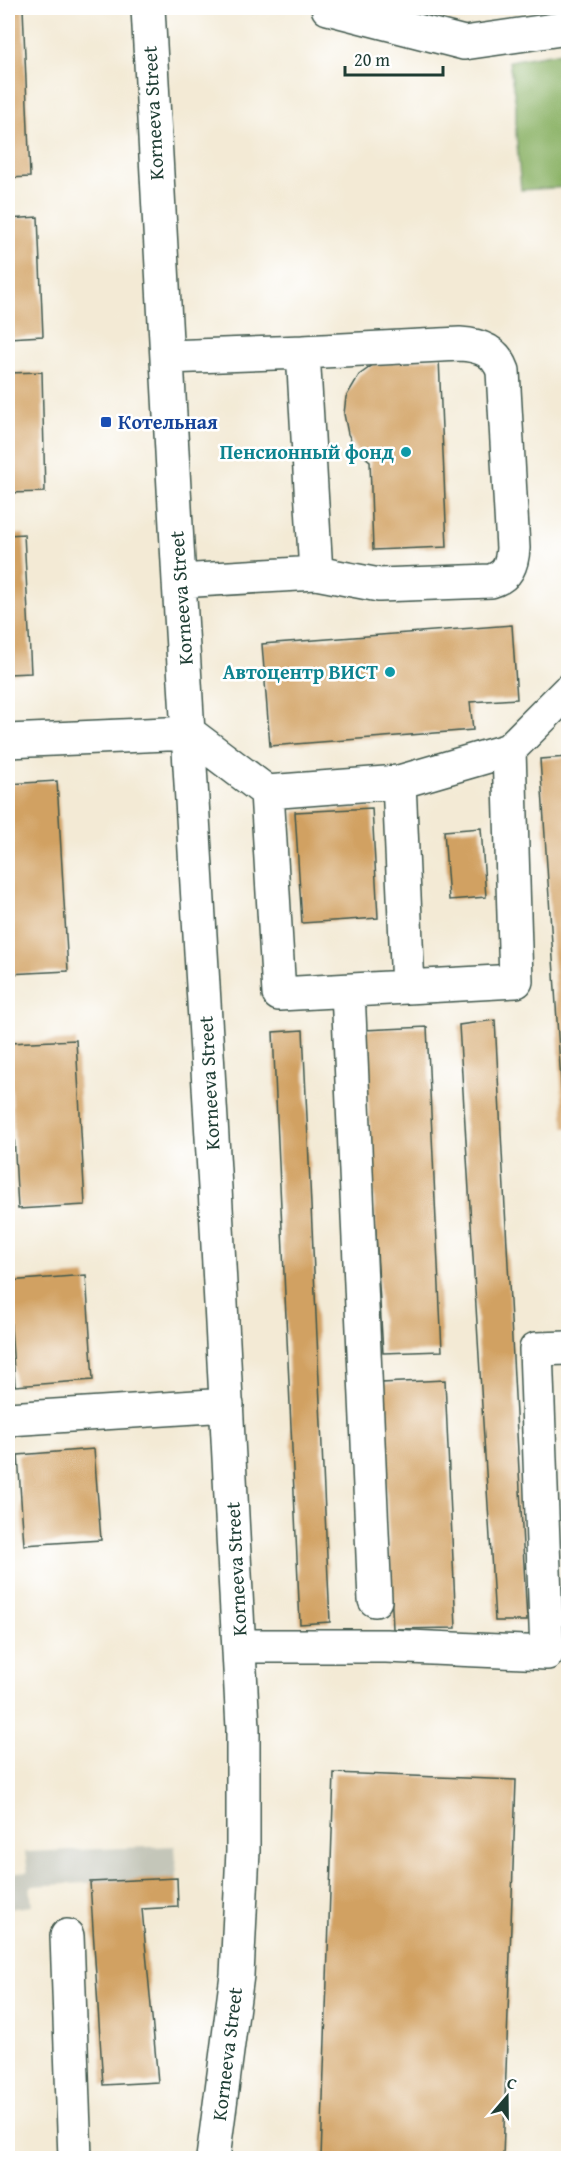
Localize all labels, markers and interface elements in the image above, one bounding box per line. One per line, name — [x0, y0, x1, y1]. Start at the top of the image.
scale bar — [345, 39, 442, 77]
street label: Korneeva Street — [135, 45, 170, 181]
text: 20 m — [354, 46, 390, 73]
place label: Котельная — [118, 407, 218, 436]
marker: Котельная — [99, 415, 113, 429]
place label: Пенсионный фонд — [220, 437, 394, 466]
marker: Пенсионный фонд — [399, 445, 413, 459]
street label: Korneeva Street — [161, 530, 200, 666]
place label: Автоцентр ВИСТ — [223, 657, 378, 686]
marker: Автоцентр ВИСТ — [383, 665, 397, 679]
street label: Korneeva Street — [191, 1015, 226, 1151]
street label: Korneeva Street — [218, 1501, 253, 1637]
street label: Korneeva Street — [204, 1986, 249, 2122]
north arrow — [477, 2067, 537, 2127]
text: С — [504, 2070, 520, 2096]

